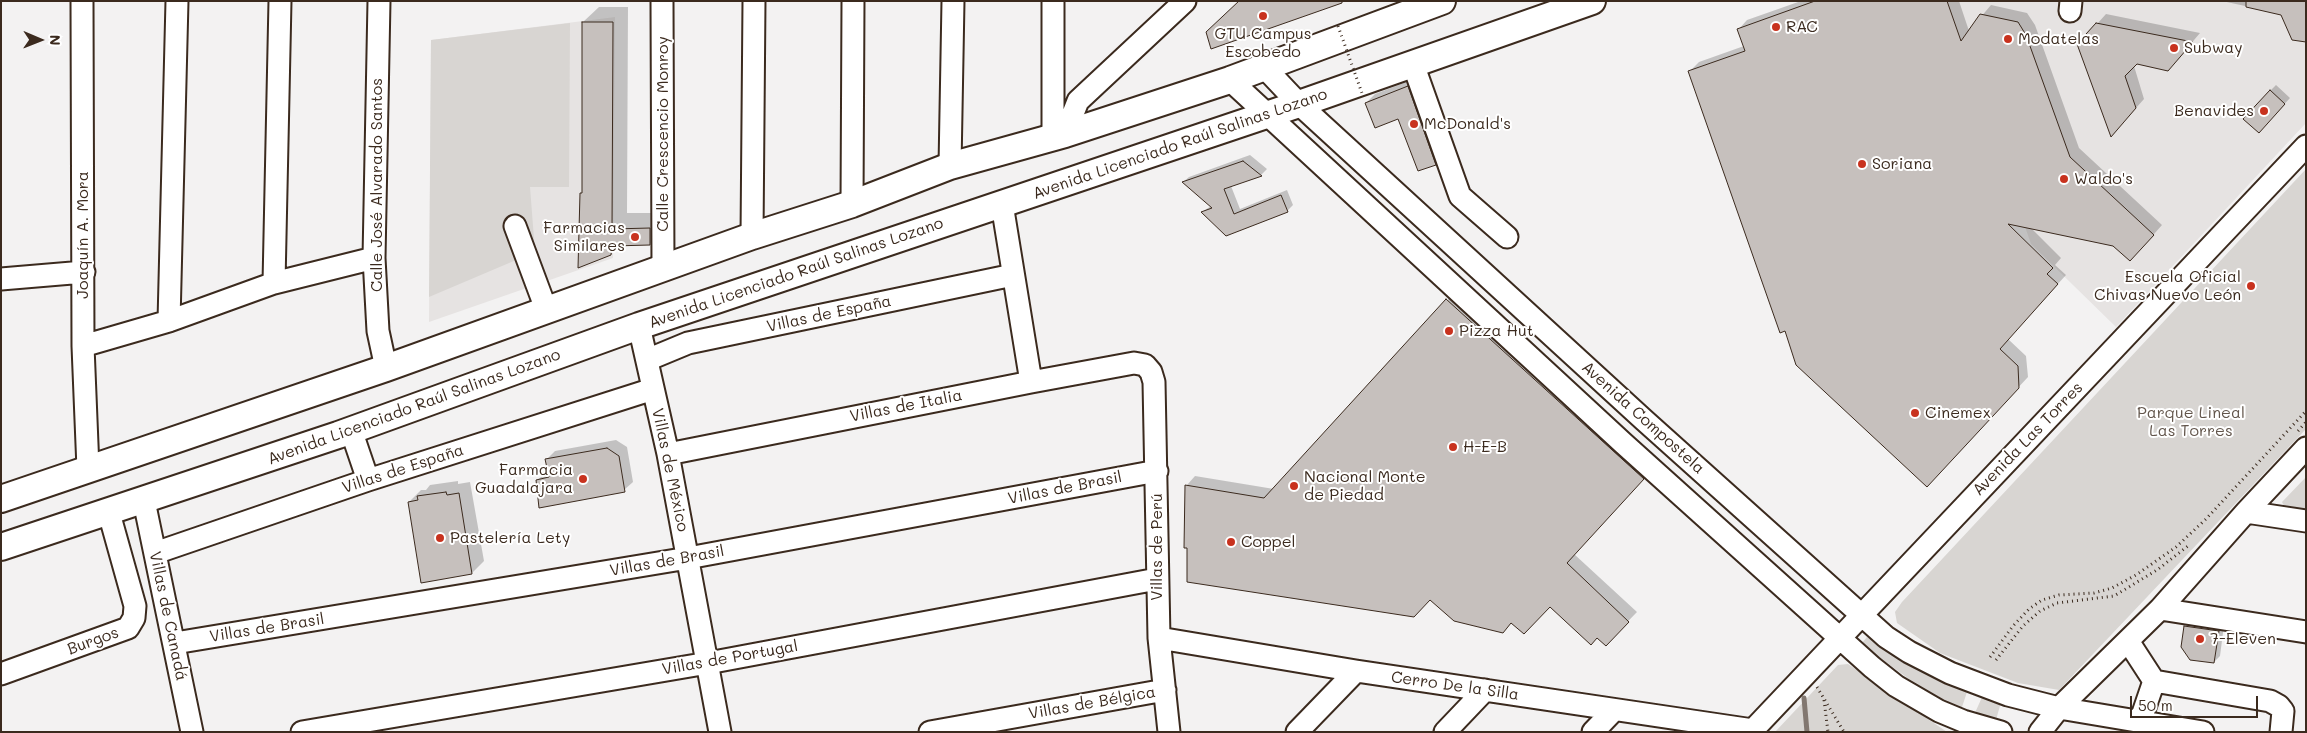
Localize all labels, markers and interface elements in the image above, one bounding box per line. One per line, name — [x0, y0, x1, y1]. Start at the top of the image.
marker: GTU Campus Escobedo — [1257, 10, 1269, 22]
north arrow — [15, 15, 65, 65]
place label: RAC — [1786, 17, 1818, 37]
marker: RAC — [1770, 21, 1782, 33]
place label: GTU Campus Escobedo — [1214, 24, 1312, 62]
place label: Modatelas — [2018, 29, 2099, 49]
marker: Modatelas — [2002, 33, 2014, 45]
text: N — [46, 35, 65, 46]
street label: Calle Crescencio Monroy — [653, 36, 673, 232]
place label: Subway — [2184, 38, 2243, 58]
marker: Subway — [2168, 42, 2180, 54]
street label: Calle José Alvarado Santos — [367, 78, 387, 292]
street label: Avenida Licenciado Raúl Salinas Lozano — [1030, 84, 1330, 204]
place label: Benavides — [2174, 101, 2254, 121]
marker: Benavides — [2258, 105, 2270, 117]
place label: McDonald's — [1424, 114, 1511, 134]
marker: McDonald's — [1408, 118, 1420, 130]
place label: Soriana — [1872, 154, 1932, 174]
marker: Soriana — [1856, 158, 1868, 170]
place label: Waldo's — [2074, 169, 2133, 189]
street label: Joaquín A. Mora — [73, 171, 93, 299]
marker: Waldo's — [2058, 173, 2070, 185]
street label: Avenida Licenciado Raúl Salinas Lozano — [646, 213, 946, 333]
place label: Farmacias Similares — [543, 218, 625, 256]
marker: Farmacias Similares — [629, 231, 641, 243]
place label: Escuela Oficial Chivas Nuevo León — [2094, 267, 2241, 305]
marker: Escuela Oficial Chivas Nuevo León — [2245, 280, 2257, 292]
street label: Villas de España — [765, 291, 893, 337]
place label: Pizza Hut — [1459, 321, 1534, 341]
marker: Pizza Hut — [1443, 325, 1455, 337]
street label: Avenida Licenciado Raúl Salinas Lozano — [265, 345, 563, 469]
street label: Avenida Compostela — [1578, 358, 1708, 478]
street label: Avenida Las Torres — [1969, 378, 2087, 500]
street label: Villas de Italia — [848, 386, 964, 426]
place label: Cinemex — [1925, 403, 1991, 423]
park label: Parque Lineal Las Torres — [2137, 403, 2245, 441]
street label: Villas de México — [648, 406, 692, 534]
marker: Cinemex — [1909, 407, 1921, 419]
place label: H-E-B — [1463, 437, 1507, 457]
street label: Villas de España — [340, 440, 466, 498]
marker: H-E-B — [1447, 441, 1459, 453]
place label: Farmacia Guadalajara — [475, 460, 573, 498]
place label: Nacional Monte de Piedad — [1304, 467, 1426, 505]
street label: Villas de Brasil — [1006, 468, 1124, 508]
marker: Farmacia Guadalajara — [577, 473, 589, 485]
marker: Nacional Monte de Piedad — [1288, 480, 1300, 492]
street label: Villas de Perú — [1147, 493, 1167, 601]
place label: Pastelería Lety — [450, 528, 570, 548]
marker: Pastelería Lety — [434, 532, 446, 544]
place label: Coppel — [1241, 532, 1296, 552]
marker: Coppel — [1225, 536, 1237, 548]
street label: Villas de Brasil — [608, 541, 726, 581]
street label: Villas de Canadá — [145, 550, 191, 682]
street label: Villas de Brasil — [208, 609, 326, 647]
street label: Burgos — [65, 623, 121, 659]
place label: 7-Eleven — [2210, 629, 2276, 649]
marker: 7-Eleven — [2194, 633, 2206, 645]
street label: Villas de Portugal — [661, 637, 799, 679]
street label: Cerro De la Silla — [1390, 668, 1520, 704]
street label: Villas de Bélgica — [1027, 682, 1157, 724]
scale bar — [2132, 686, 2260, 718]
text: 50 m — [2138, 695, 2173, 715]

